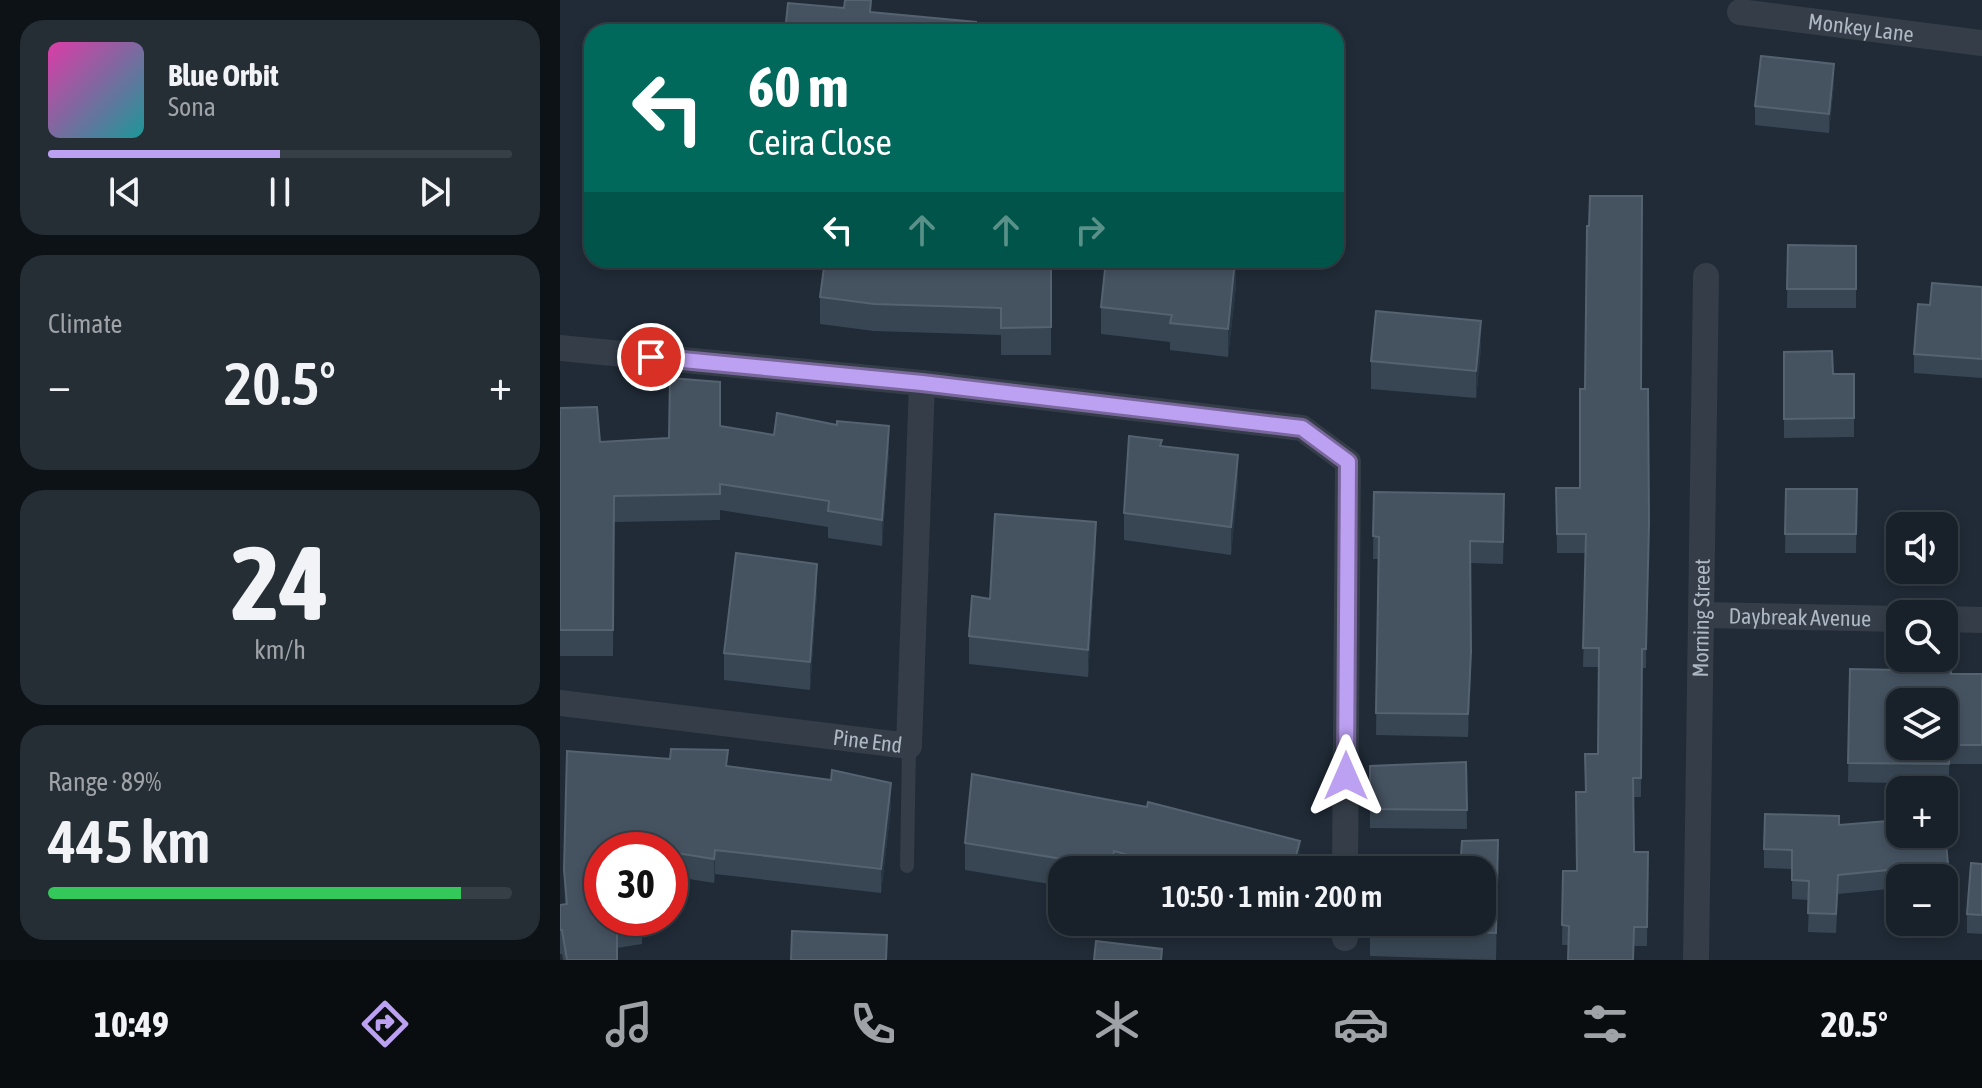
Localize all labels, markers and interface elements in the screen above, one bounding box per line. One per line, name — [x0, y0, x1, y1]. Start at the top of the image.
street label: Monkey Lane — [1807, 8, 1915, 47]
text: 60 m — [748, 55, 849, 119]
icon: left — [616, 56, 720, 160]
text: Blue Orbit — [168, 58, 279, 92]
text: Sona — [168, 92, 216, 122]
text: Ceira Close — [748, 121, 892, 163]
icon: previous — [103, 170, 147, 214]
icon: pause — [258, 170, 302, 214]
icon: next — [413, 170, 457, 214]
icon: left — [816, 208, 860, 252]
icon: ahead — [900, 208, 944, 252]
icon: ahead — [984, 208, 1028, 252]
icon: right — [1068, 208, 1112, 252]
text: Climate — [48, 309, 122, 339]
pin — [617, 323, 685, 391]
icon: arrive — [629, 335, 673, 379]
text: 20.5° — [224, 349, 336, 418]
text: − — [48, 359, 71, 409]
text: + — [489, 359, 512, 409]
map controls — [1886, 512, 1958, 936]
button: sound — [1886, 512, 1958, 584]
text: 24 — [231, 523, 329, 642]
street label: Morning Street — [1687, 558, 1715, 678]
button: search — [1886, 600, 1958, 672]
street label: Daybreak Avenue — [1728, 603, 1871, 631]
text: km/h — [254, 635, 306, 665]
button: layers — [1886, 688, 1958, 760]
street label: Pine End — [832, 724, 904, 758]
position arrow — [1304, 734, 1388, 818]
text: Range · 89% — [48, 767, 161, 797]
button: + — [1886, 776, 1958, 848]
text: 445 km — [48, 807, 210, 876]
speed limit sign: 30 — [584, 832, 688, 936]
button: − — [1886, 864, 1958, 936]
text: 10:50 · 1 min · 200 m — [1162, 879, 1382, 913]
icon: directions — [357, 996, 413, 1052]
icon: music — [601, 996, 657, 1052]
icon: phone — [845, 996, 901, 1052]
icon: climate — [1089, 996, 1145, 1052]
icon: car — [1333, 996, 1389, 1052]
icon: filters — [1577, 996, 1633, 1052]
text: 10:49 — [94, 1003, 169, 1045]
text: 20.5° — [1821, 1003, 1888, 1045]

